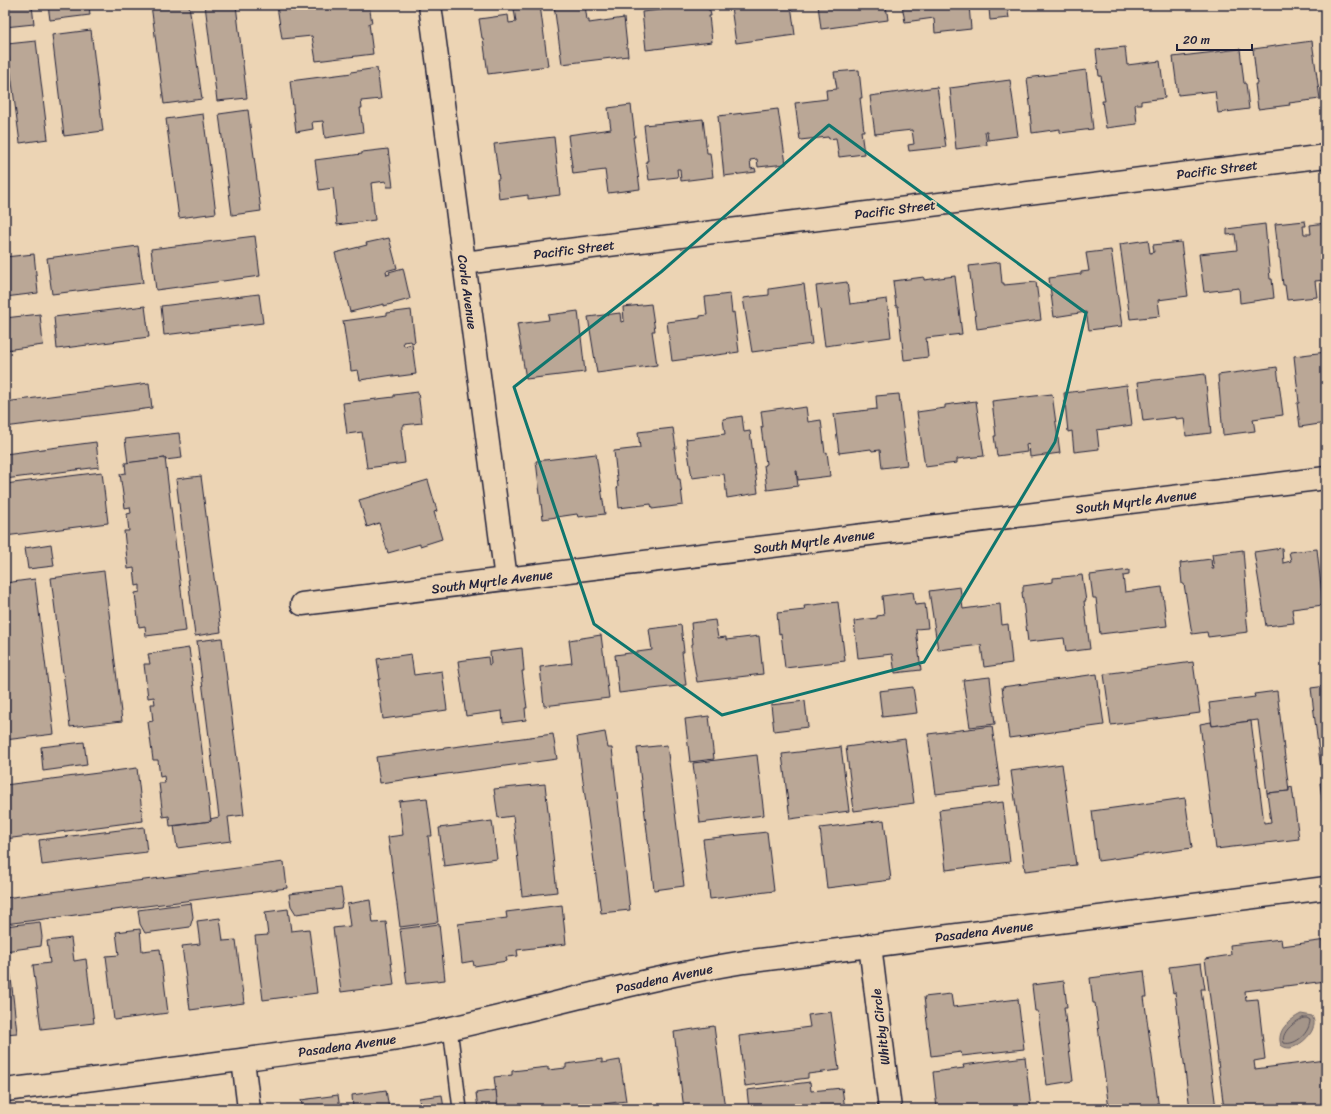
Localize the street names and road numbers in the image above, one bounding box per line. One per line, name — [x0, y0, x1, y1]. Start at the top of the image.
street label: Pacific Street — [1175, 153, 1259, 186]
street label: Pacific Street — [853, 193, 937, 226]
street label: Pacific Street — [532, 233, 616, 266]
street label: Corla Avenue — [451, 253, 484, 331]
street label: South Myrtle Avenue — [1074, 483, 1198, 520]
street label: South Myrtle Avenue — [752, 523, 876, 560]
street label: South Myrtle Avenue — [430, 563, 554, 600]
street label: Pasadena Avenue — [934, 914, 1035, 949]
street label: Pasadena Avenue — [613, 957, 715, 1000]
street label: Whitby Circle — [864, 987, 897, 1066]
street label: Pasadena Avenue — [296, 1027, 398, 1064]

